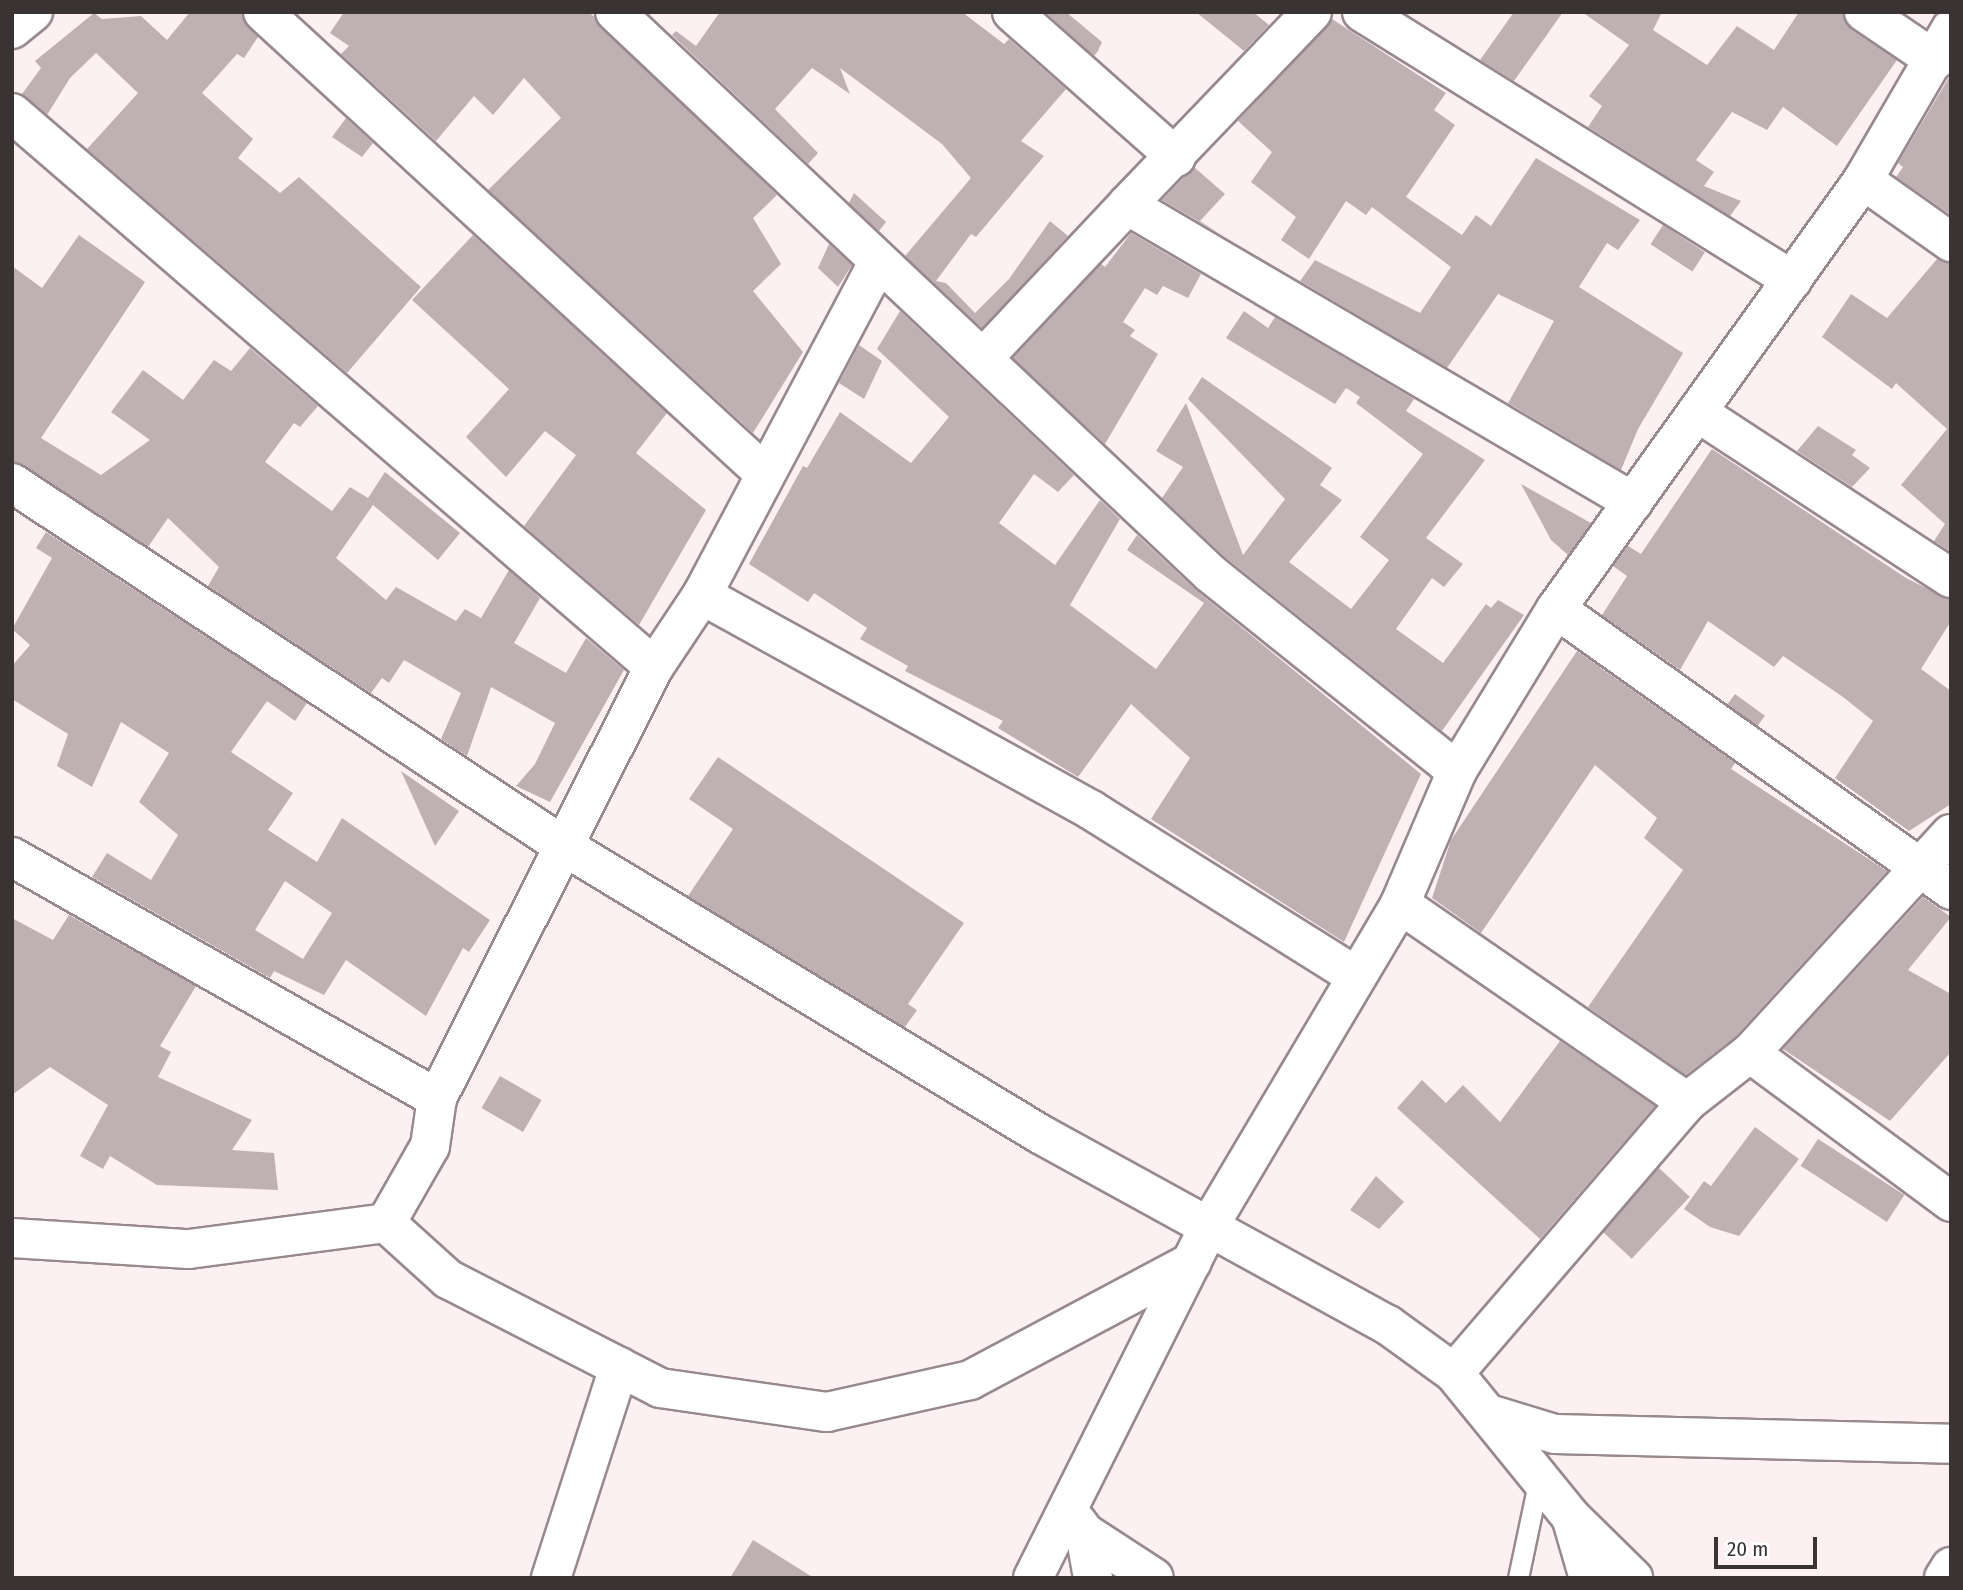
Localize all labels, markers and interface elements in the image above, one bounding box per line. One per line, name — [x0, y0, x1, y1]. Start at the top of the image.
scale bar — [1718, 1524, 1821, 1568]
text: 20 m — [1727, 1536, 1768, 1562]

